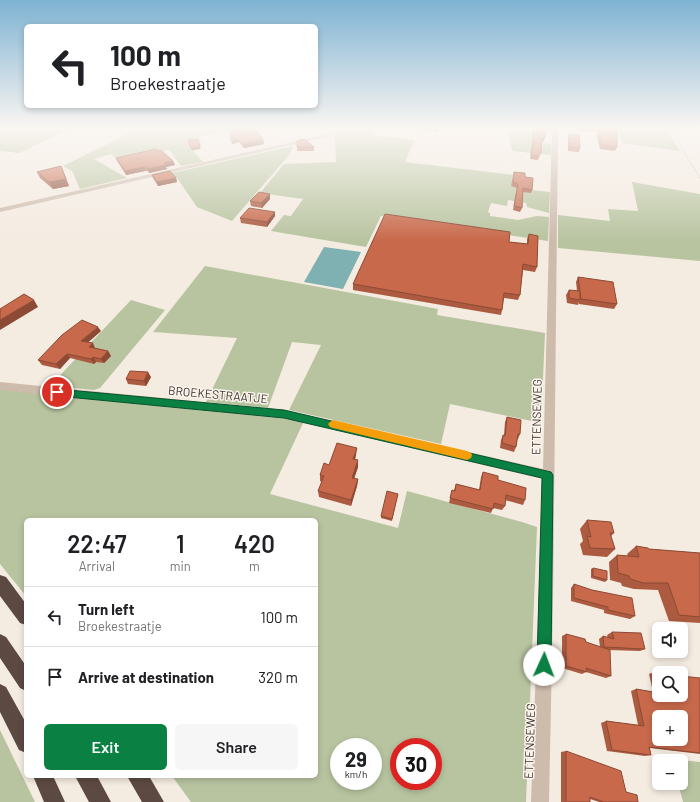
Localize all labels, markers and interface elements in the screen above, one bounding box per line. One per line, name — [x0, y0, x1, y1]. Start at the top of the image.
text: 100 m — [110, 38, 181, 72]
icon: left — [44, 40, 96, 92]
text: Broekestraatje — [110, 72, 226, 94]
pin — [40, 375, 74, 409]
street label: ETTENSEWEG — [528, 379, 544, 455]
icon: arrive — [46, 381, 68, 403]
street label: BROEKESTRAATJE — [168, 383, 268, 405]
text: 22:47 — [67, 529, 127, 558]
text: 1 — [176, 529, 184, 558]
text: 420 — [234, 529, 275, 558]
text: Arrival — [79, 558, 115, 574]
text: min — [170, 558, 191, 574]
text: m — [249, 558, 260, 574]
text: Turn left — [78, 600, 134, 618]
icon: left — [44, 606, 66, 628]
text: 100 m — [260, 608, 298, 626]
text: Broekestraatje — [78, 618, 162, 634]
map controls — [652, 622, 688, 790]
button: sound — [652, 622, 688, 658]
position arrow — [523, 644, 565, 686]
icon: arrive — [44, 666, 66, 688]
button: search — [652, 666, 688, 702]
text: Arrive at destination — [78, 668, 214, 686]
text: 320 m — [258, 668, 298, 686]
street label: ETTENSEWEG — [521, 703, 537, 779]
button: + — [652, 710, 688, 746]
button: Exit — [44, 724, 167, 770]
button: Share — [175, 724, 298, 770]
speed limit sign: 30 — [390, 738, 442, 790]
text: 29 — [345, 747, 367, 771]
button: − — [652, 754, 688, 790]
text: km/h — [345, 768, 367, 780]

